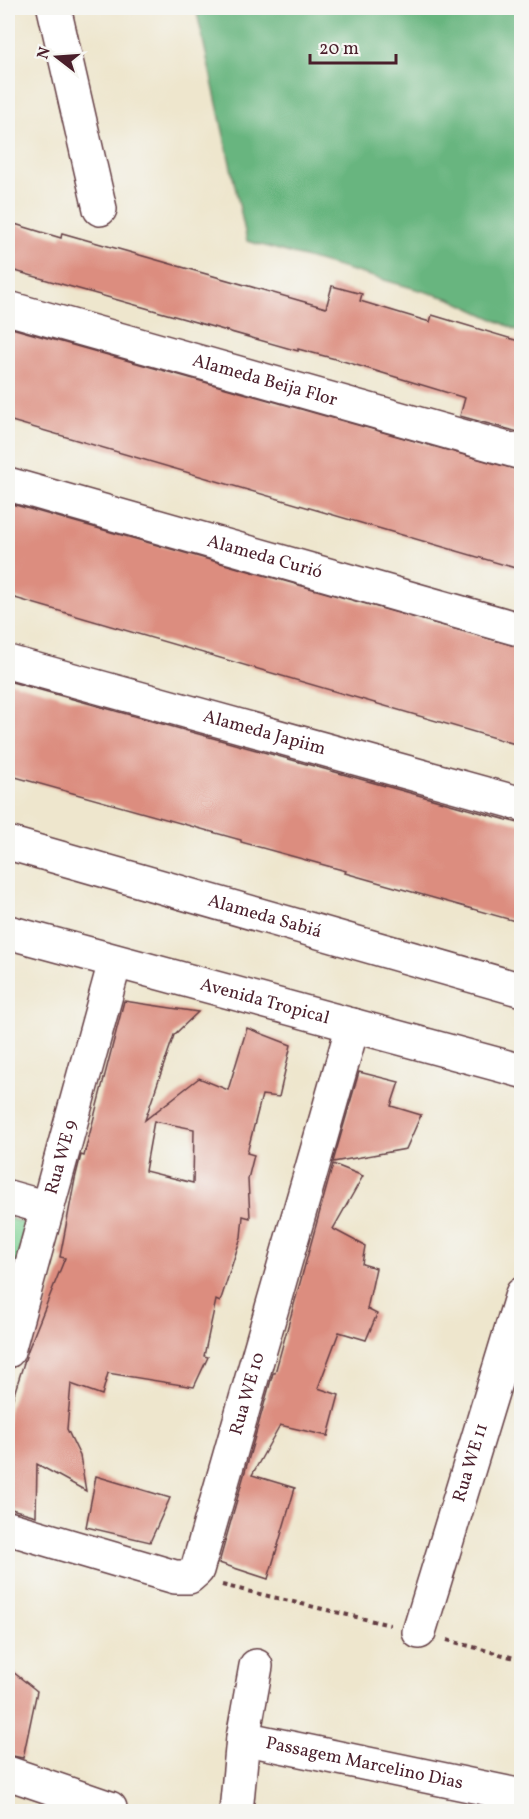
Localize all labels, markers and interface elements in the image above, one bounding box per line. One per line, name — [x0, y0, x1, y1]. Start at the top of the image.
north arrow — [27, 27, 87, 87]
scale bar — [310, 27, 396, 65]
text: 20 m — [319, 37, 359, 62]
text: N — [32, 44, 57, 62]
street label: Alameda Beija Flor — [190, 348, 341, 413]
street label: Alameda Curió — [204, 529, 325, 585]
street label: Alameda Japiim — [200, 704, 329, 762]
street label: Alameda Sabiá — [205, 888, 325, 945]
street label: Avenida Tropical — [197, 972, 332, 1031]
street label: Rua WE 9 — [39, 1117, 83, 1197]
street label: Rua WE 10 — [224, 1349, 271, 1438]
street label: Rua WE 11 — [447, 1420, 494, 1505]
street label: Passagem Marcelino Dias — [263, 1731, 465, 1796]

